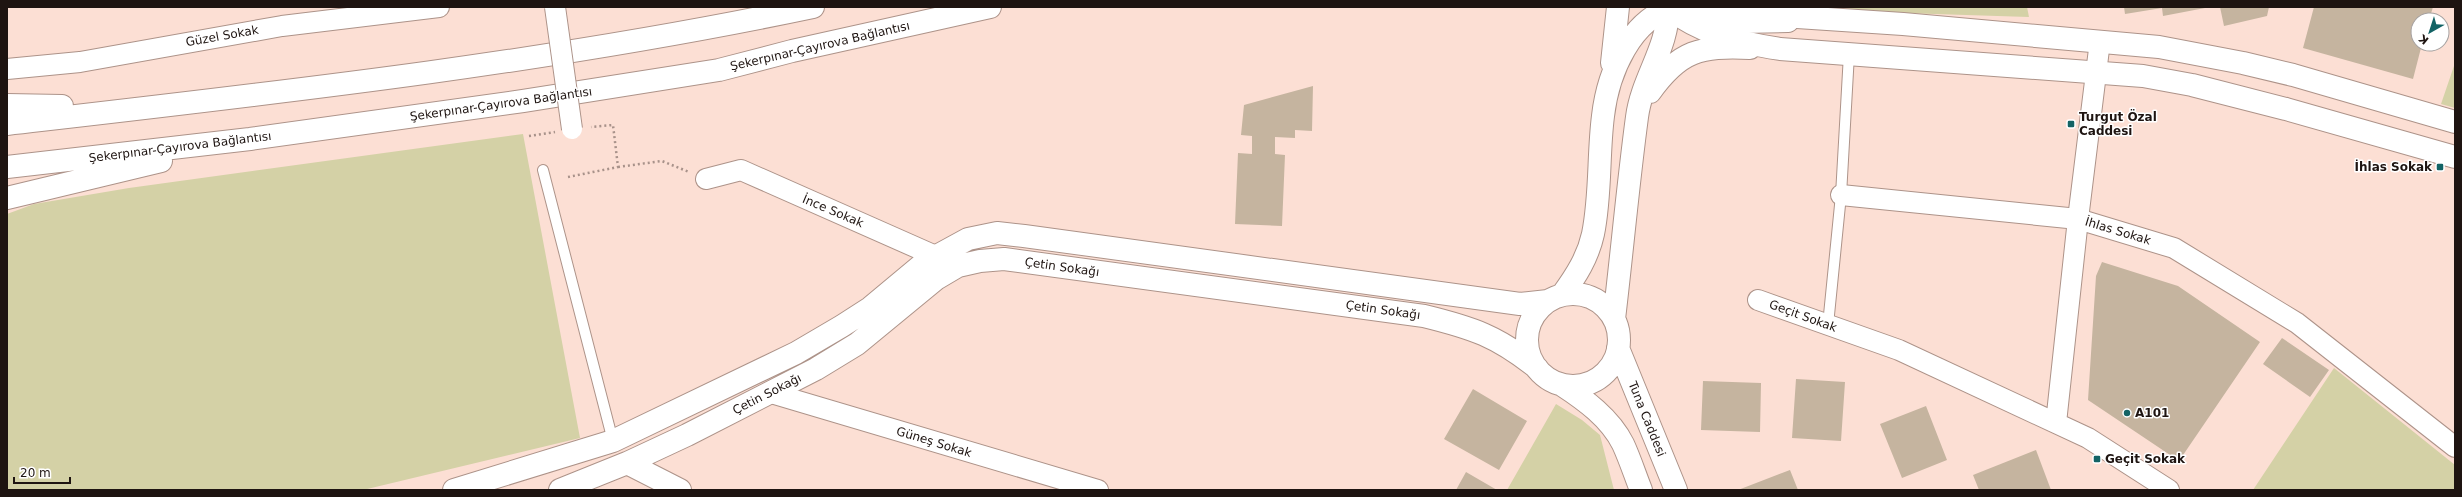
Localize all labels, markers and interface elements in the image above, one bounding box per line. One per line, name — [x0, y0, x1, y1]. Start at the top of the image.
north arrow — [2410, 12, 2450, 52]
street label: Şekerpınar-Çayırova Bağlantısı — [729, 19, 911, 73]
street label: Güzel Sokak — [184, 23, 260, 49]
text: K — [2416, 31, 2431, 47]
street label: Şekerpınar-Çayırova Bağlantısı — [409, 84, 593, 124]
place label: Turgut Özal Caddesi — [2079, 109, 2157, 138]
marker: Turgut Özal Caddesi — [2066, 119, 2076, 129]
street label: Şekerpınar-Çayırova Bağlantısı — [88, 129, 272, 165]
place label: İhlas Sokak — [2355, 159, 2433, 174]
marker: İhlas Sokak — [2435, 162, 2445, 172]
street label: İnce Sokak — [800, 191, 866, 230]
street label: İhlas Sokak — [2083, 213, 2153, 248]
street label: Çetin Sokağı — [1024, 255, 1100, 279]
street label: Geçit Sokak — [1767, 297, 1839, 335]
street label: Çetin Sokağı — [1345, 298, 1421, 322]
street label: Çetin Sokağı — [730, 371, 804, 417]
street label: Tuna Caddesi — [1625, 378, 1668, 459]
place label: A101 — [2135, 406, 2169, 420]
marker: A101 — [2122, 408, 2132, 418]
street label: Güneş Sokak — [895, 424, 973, 460]
place label: Geçit Sokak — [2105, 452, 2186, 466]
marker: Geçit Sokak — [2092, 454, 2102, 464]
scale bar — [14, 459, 70, 485]
text: 20 m — [20, 466, 51, 480]

